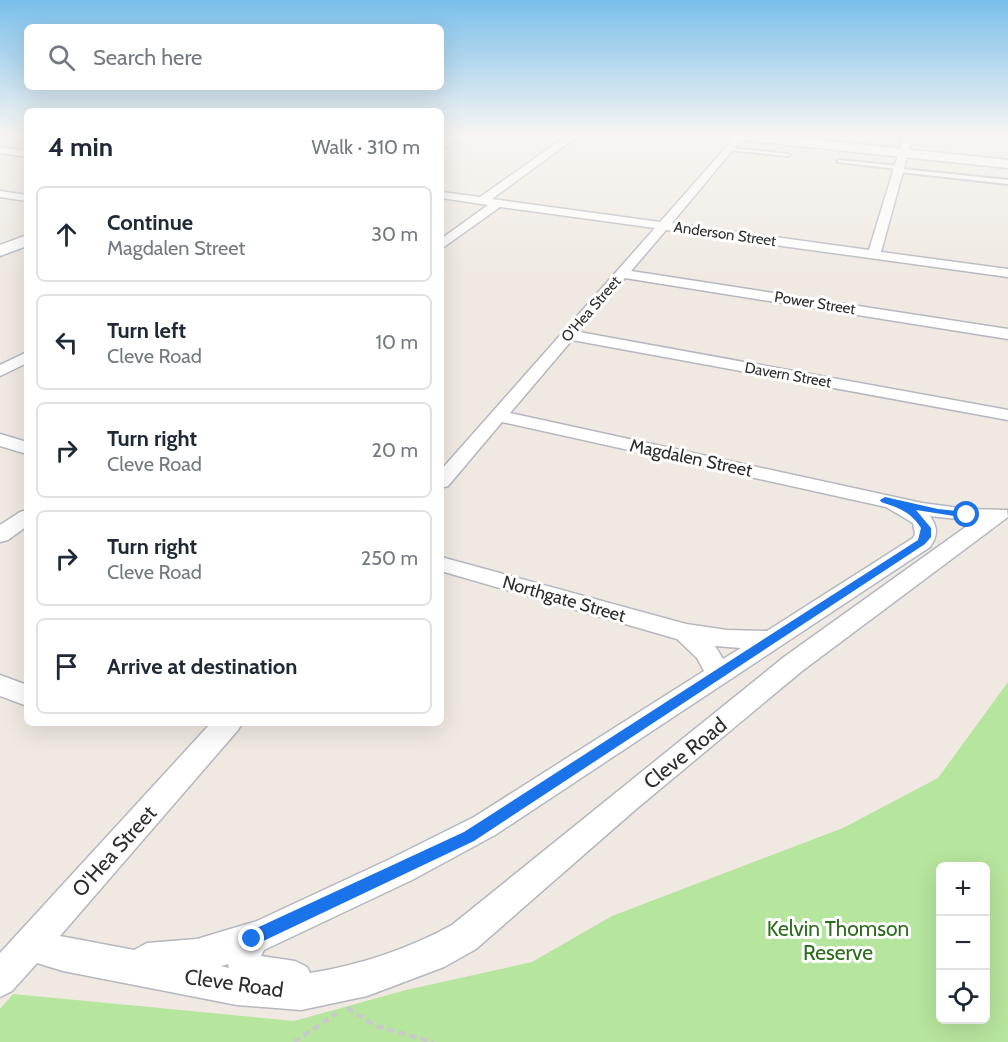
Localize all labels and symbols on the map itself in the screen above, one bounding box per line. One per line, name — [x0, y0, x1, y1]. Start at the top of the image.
street label: Anderson Street — [673, 218, 777, 250]
street label: O'Hea Street — [558, 272, 624, 346]
street label: Power Street — [773, 288, 857, 318]
street label: Davern Street — [743, 359, 833, 391]
street label: Magdalen Street — [628, 434, 754, 482]
route start — [953, 501, 979, 527]
street label: Northgate Street — [500, 571, 628, 627]
street label: Cleve Road — [638, 712, 732, 794]
street label: O'Hea Street — [67, 800, 161, 902]
park label: Kelvin Thomson Reserve — [767, 916, 909, 965]
route end — [238, 925, 264, 951]
street label: Cleve Road — [183, 964, 285, 1002]

